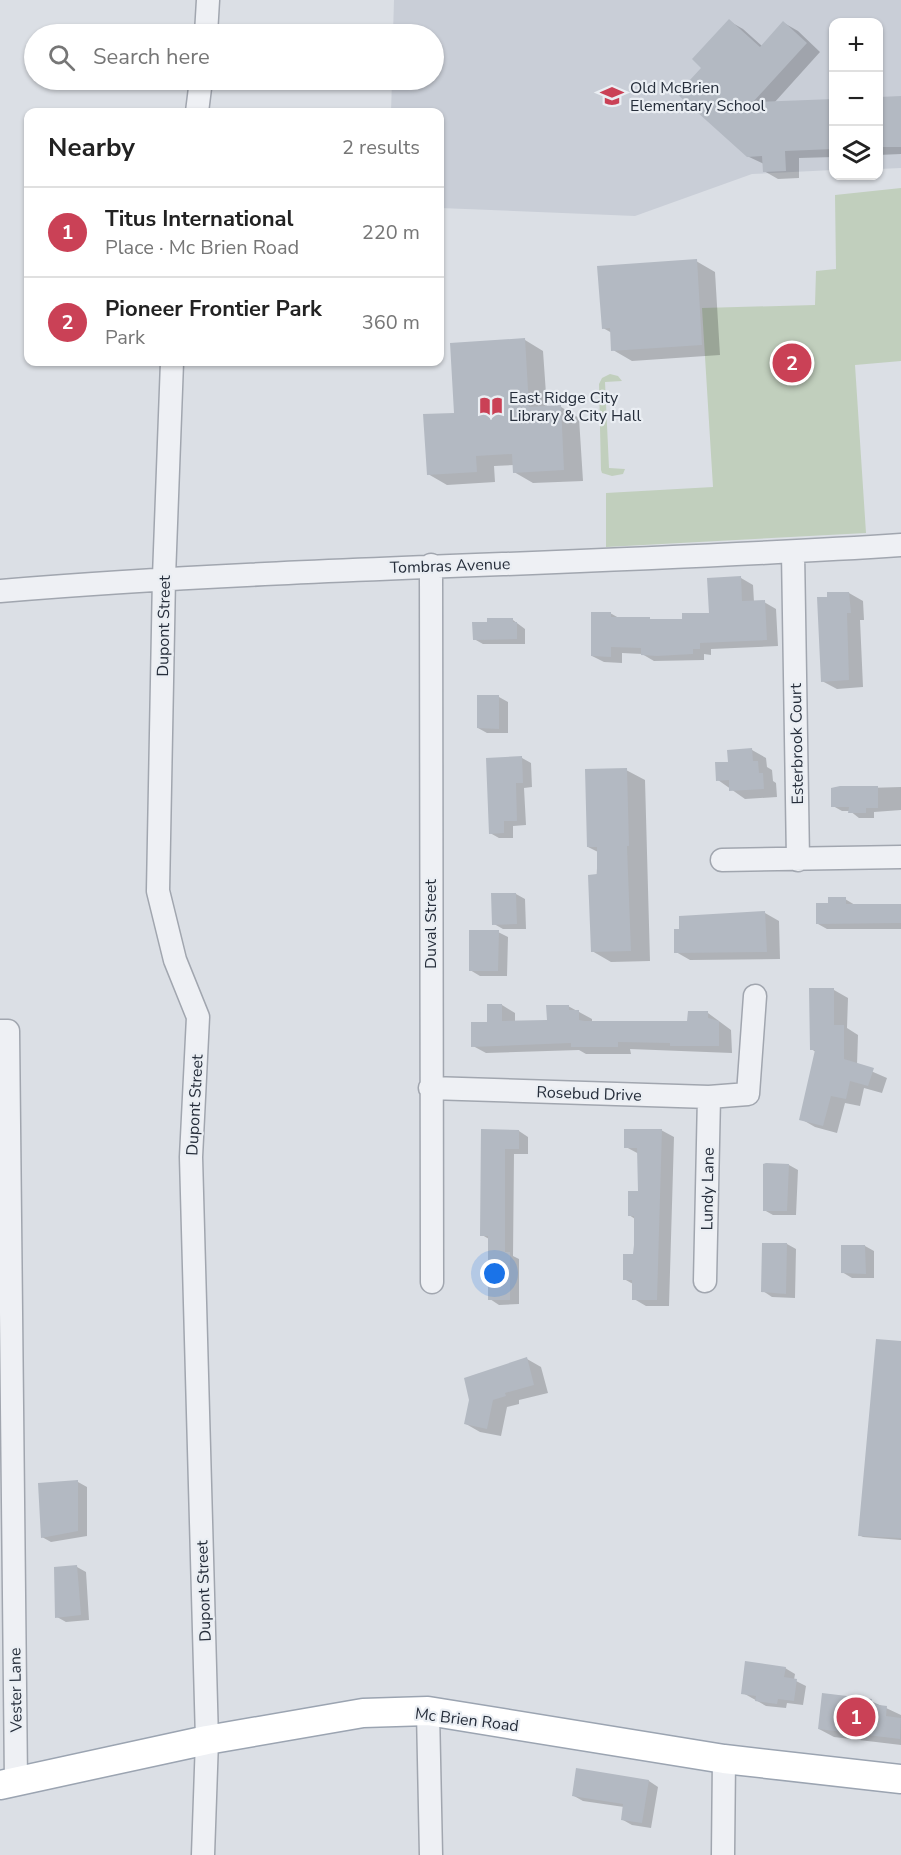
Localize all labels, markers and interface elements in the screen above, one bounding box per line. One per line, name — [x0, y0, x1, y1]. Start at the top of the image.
map controls — [829, 18, 883, 180]
button: + — [829, 18, 883, 72]
search box — [24, 24, 444, 90]
icon: search — [45, 41, 78, 74]
text: Search here — [93, 42, 210, 72]
button: − — [829, 72, 883, 126]
place label: Old McBrien Elementary School — [630, 77, 766, 117]
school or university icon: Old McBrien Elementary School — [599, 83, 625, 109]
button: layers — [829, 126, 883, 180]
text: Nearby — [48, 130, 135, 165]
text: 2 results — [342, 134, 420, 161]
text: Titus International — [105, 204, 294, 234]
text: 1 — [62, 219, 74, 246]
text: 220 m — [362, 219, 420, 246]
text: Place · Mc Brien Road — [105, 234, 299, 261]
text: Pioneer Frontier Park — [105, 294, 322, 324]
text: 2 — [62, 309, 74, 336]
text: 360 m — [362, 309, 420, 336]
text: Park — [105, 324, 145, 351]
pin: 2 — [772, 340, 812, 386]
place label: East Ridge City Library & City Hall — [509, 387, 642, 427]
library icon: East Ridge City Library & City Hall — [478, 393, 504, 419]
street label: Tombras Avenue — [389, 553, 511, 579]
street label: Dupont Street — [152, 575, 176, 677]
street label: Esterbrook Court — [785, 683, 809, 805]
street label: Duval Street — [420, 879, 442, 969]
street label: Dupont Street — [181, 1053, 209, 1156]
street label: Rosebud Drive — [536, 1081, 642, 1107]
street label: Lundy Lane — [696, 1147, 720, 1231]
your location — [480, 1259, 509, 1288]
street label: Dupont Street — [191, 1539, 217, 1642]
street label: Vester Lane — [4, 1647, 28, 1734]
pin: 1 — [836, 1694, 876, 1740]
street label: Mc Brien Road — [414, 1703, 520, 1737]

